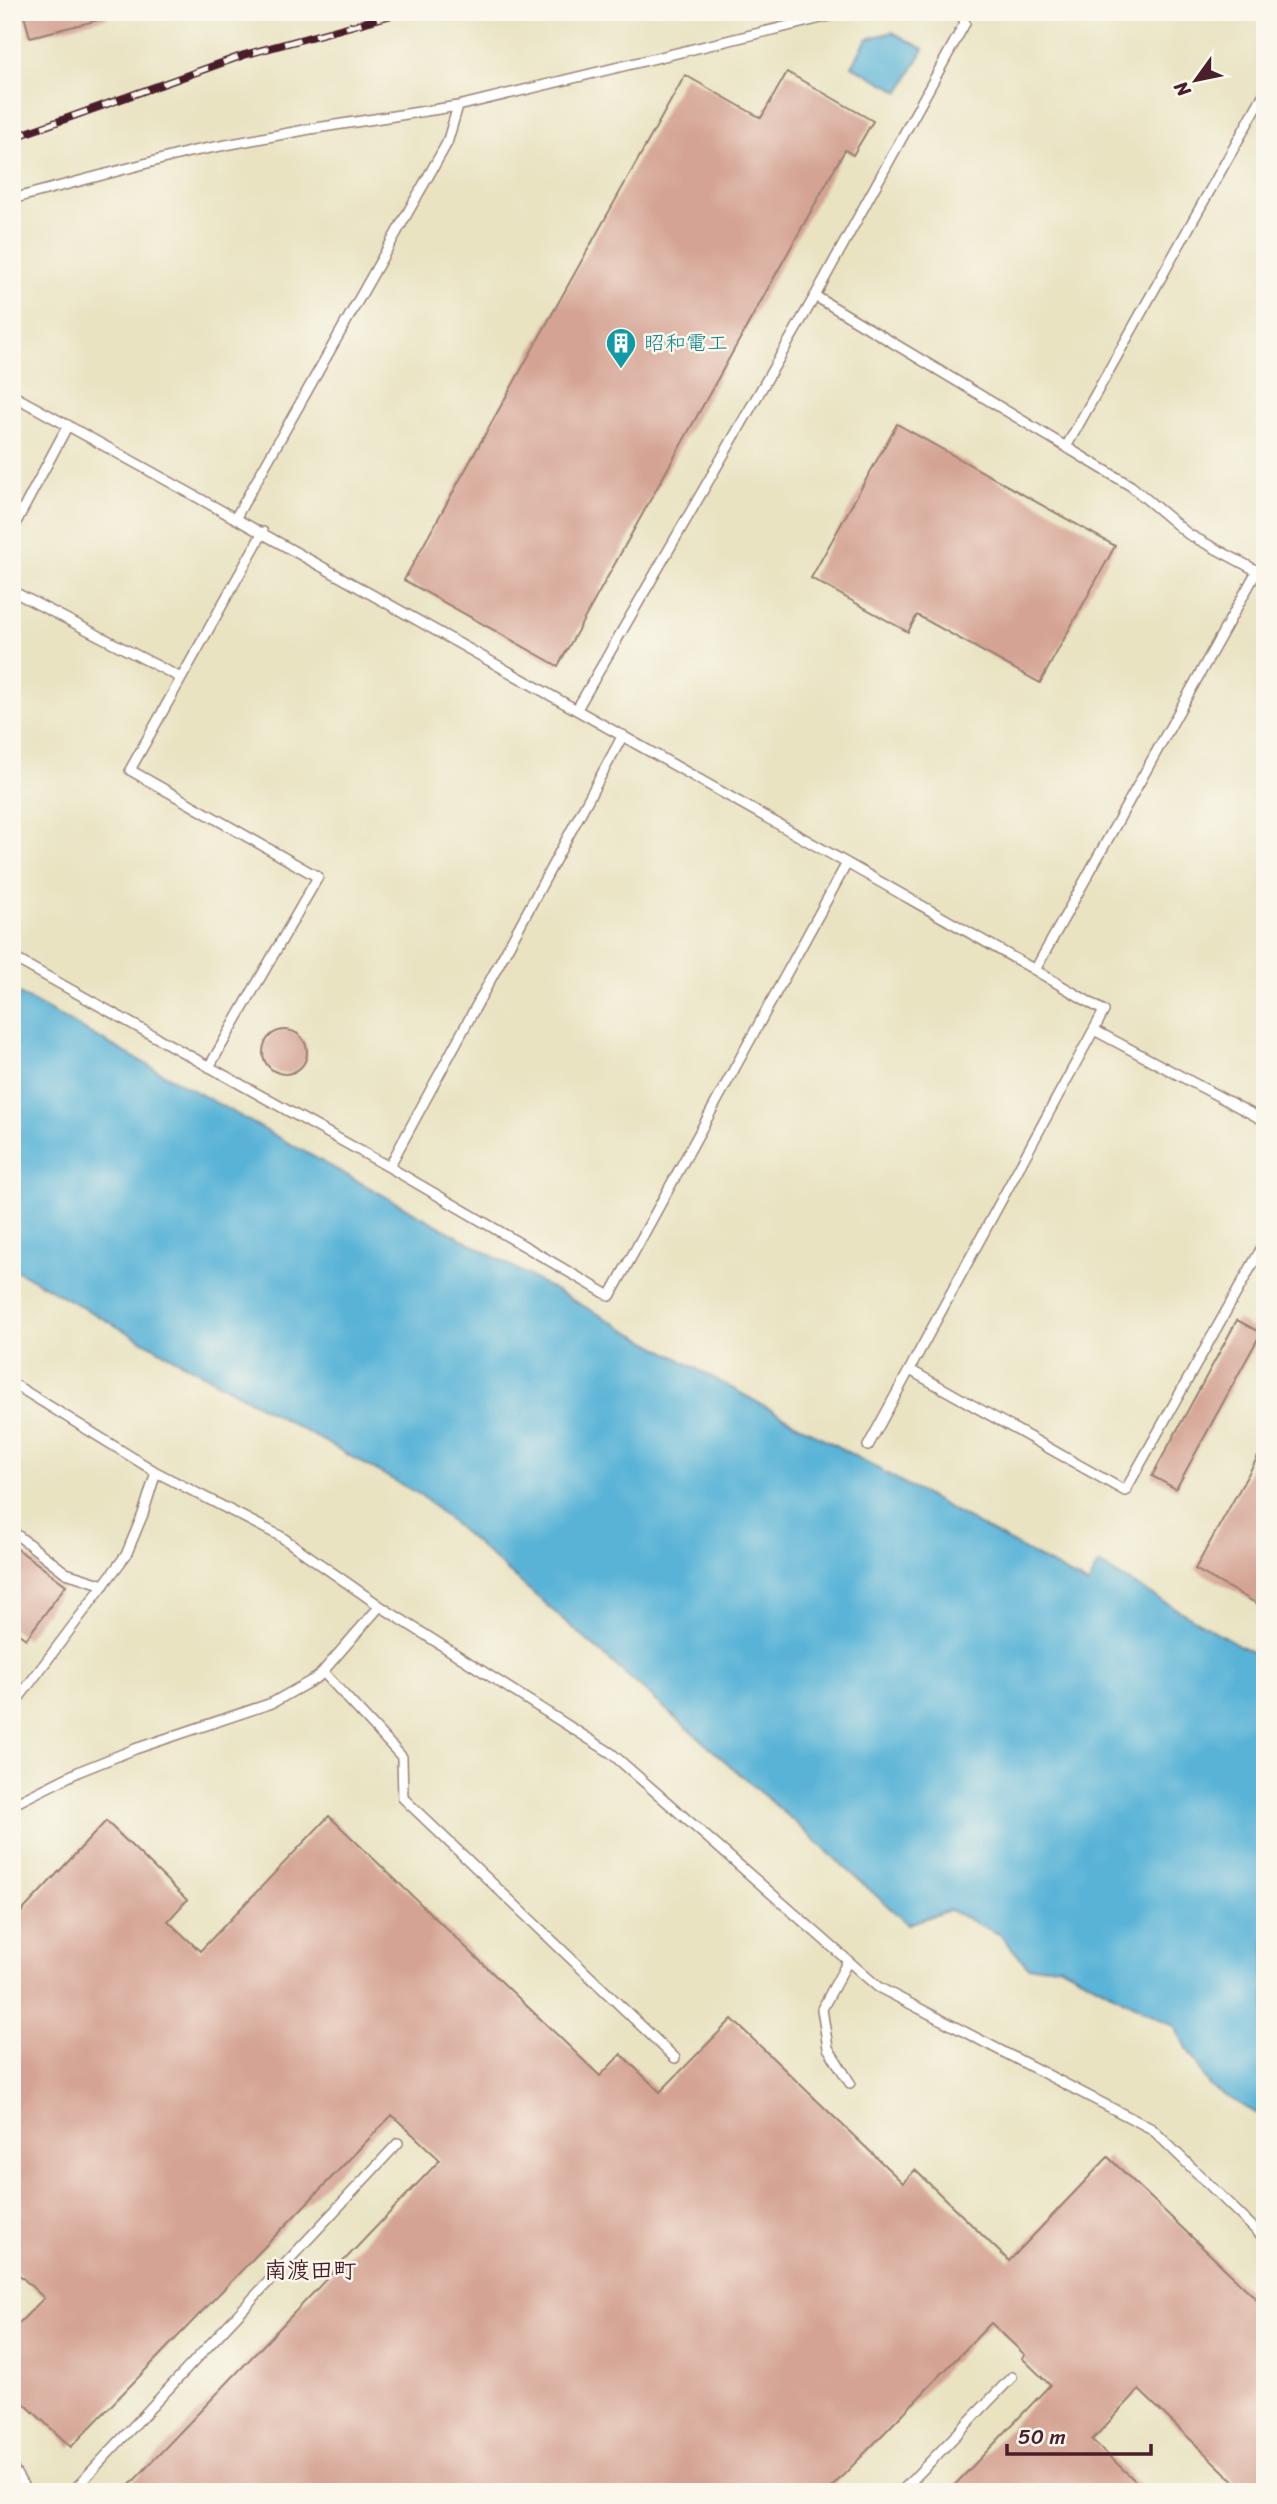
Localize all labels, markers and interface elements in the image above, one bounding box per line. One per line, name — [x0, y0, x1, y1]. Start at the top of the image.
north arrow — [1162, 46, 1232, 116]
text: N — [1164, 74, 1200, 104]
place label: 昭和電工 — [644, 324, 728, 362]
building icon: 昭和電工 — [604, 326, 638, 370]
district label: 南渡田町 — [264, 2250, 356, 2291]
scale bar — [1007, 2413, 1151, 2457]
text: 50 m — [1018, 2418, 1066, 2456]

